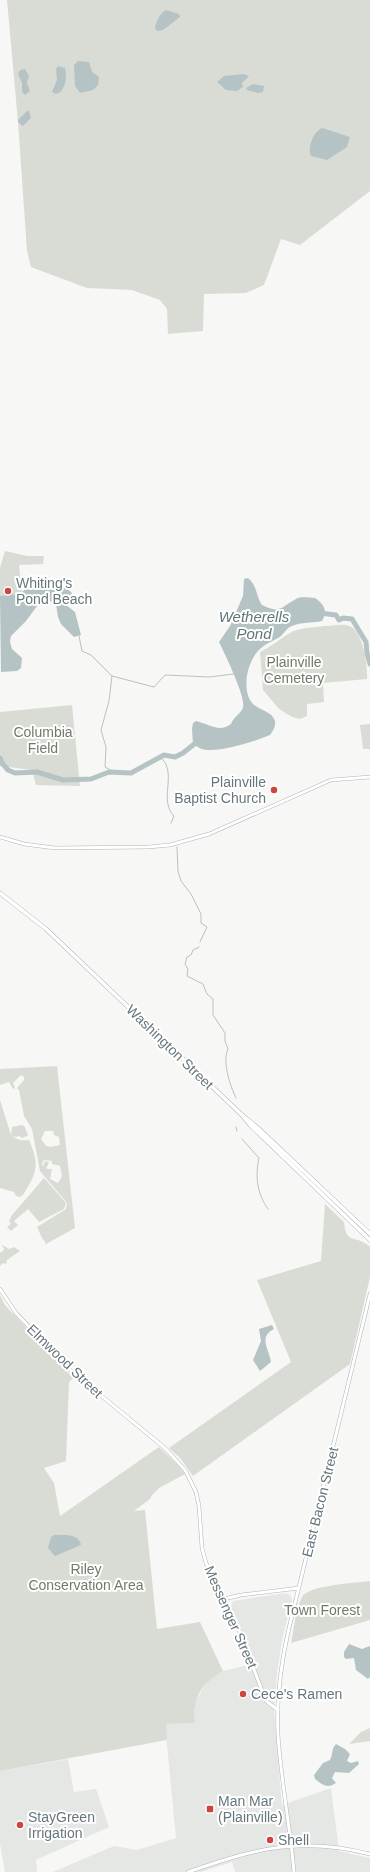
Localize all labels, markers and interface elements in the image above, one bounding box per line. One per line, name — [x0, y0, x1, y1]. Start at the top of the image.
place label: Whiting's Pond Beach — [16, 575, 92, 607]
marker: Whiting's Pond Beach — [3, 586, 13, 596]
water label: Wetherells Pond — [219, 608, 290, 642]
park label: Plainville Cemetery — [264, 654, 324, 686]
park label: Columbia Field — [13, 724, 73, 756]
place label: Plainville Baptist Church — [174, 774, 266, 806]
marker: Plainville Baptist Church — [269, 785, 279, 795]
street label: Washington Street — [123, 1001, 217, 1093]
street label: Elmwood Street — [24, 1321, 106, 1401]
street label: East Bacon Street — [299, 1445, 341, 1559]
park label: Riley Conservation Area — [28, 1561, 144, 1593]
street label: Messenger Street — [201, 1563, 261, 1671]
park label: Town Forest — [284, 1602, 360, 1618]
place label: Cece's Ramen — [251, 1686, 342, 1702]
marker: Cece's Ramen — [238, 1689, 248, 1699]
place label: Man Mar (Plainville) — [218, 1793, 283, 1825]
marker: Man Mar (Plainville) — [205, 1804, 215, 1814]
place label: StayGreen Irrigation — [28, 1809, 95, 1841]
marker: StayGreen Irrigation — [15, 1820, 25, 1830]
place label: Shell — [278, 1832, 309, 1848]
marker: Shell — [265, 1835, 275, 1845]

